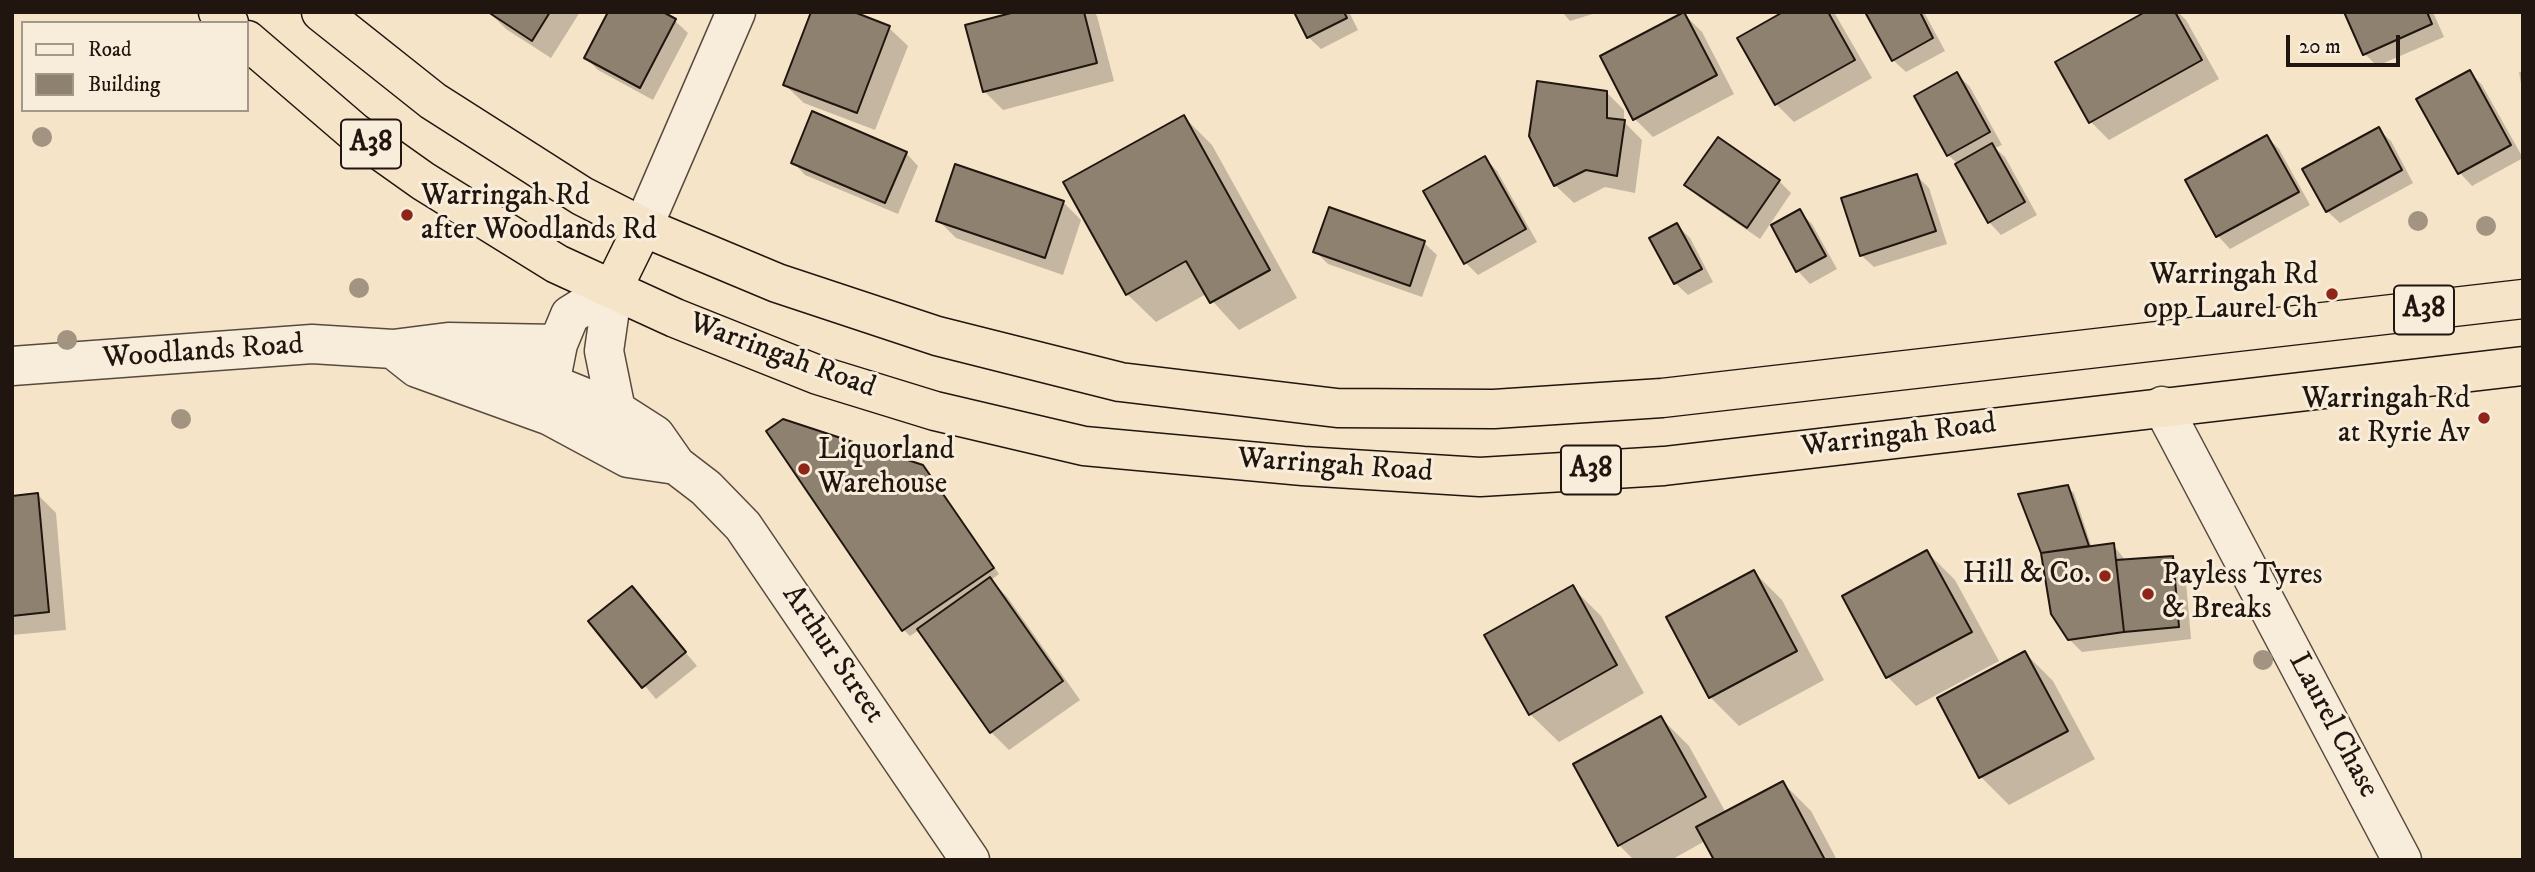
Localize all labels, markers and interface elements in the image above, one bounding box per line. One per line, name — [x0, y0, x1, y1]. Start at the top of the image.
legend — [21, 21, 248, 112]
scale bar — [2290, 21, 2404, 65]
text: 20 m — [2299, 34, 2341, 60]
text: Road — [88, 37, 132, 63]
text: Building — [88, 72, 160, 98]
road number: A38 — [341, 120, 401, 168]
place label: Warringah Rd after Woodlands Rd — [421, 180, 657, 250]
marker: Warringah Rd after Woodlands Rd — [399, 207, 415, 223]
place label: Warringah Rd opp Laurel Ch — [2143, 259, 2318, 330]
marker: Warringah Rd opp Laurel Ch — [2324, 286, 2340, 302]
road number: A38 — [2394, 286, 2454, 334]
street label: Warringah Road — [684, 307, 880, 407]
street label: Woodlands Road — [101, 328, 305, 378]
place label: Warringah Rd at Ryrie Av — [2301, 383, 2470, 453]
street label: Warringah Road — [1800, 407, 1998, 467]
marker: Warringah Rd at Ryrie Av — [2476, 410, 2492, 426]
place label: Liquorland Warehouse — [818, 434, 954, 504]
street label: Warringah Road — [1236, 442, 1434, 492]
road number: A38 — [1561, 446, 1621, 494]
marker: Liquorland Warehouse — [796, 461, 812, 477]
place label: Hill & Co. — [1962, 558, 2091, 594]
place label: Payless Tyres & Breaks — [2162, 559, 2323, 630]
marker: Hill & Co. — [2097, 568, 2113, 584]
street label: Arthur Street — [773, 579, 891, 731]
marker: Payless Tyres & Breaks — [2140, 586, 2156, 602]
street label: Laurel Chase — [2279, 647, 2385, 805]

